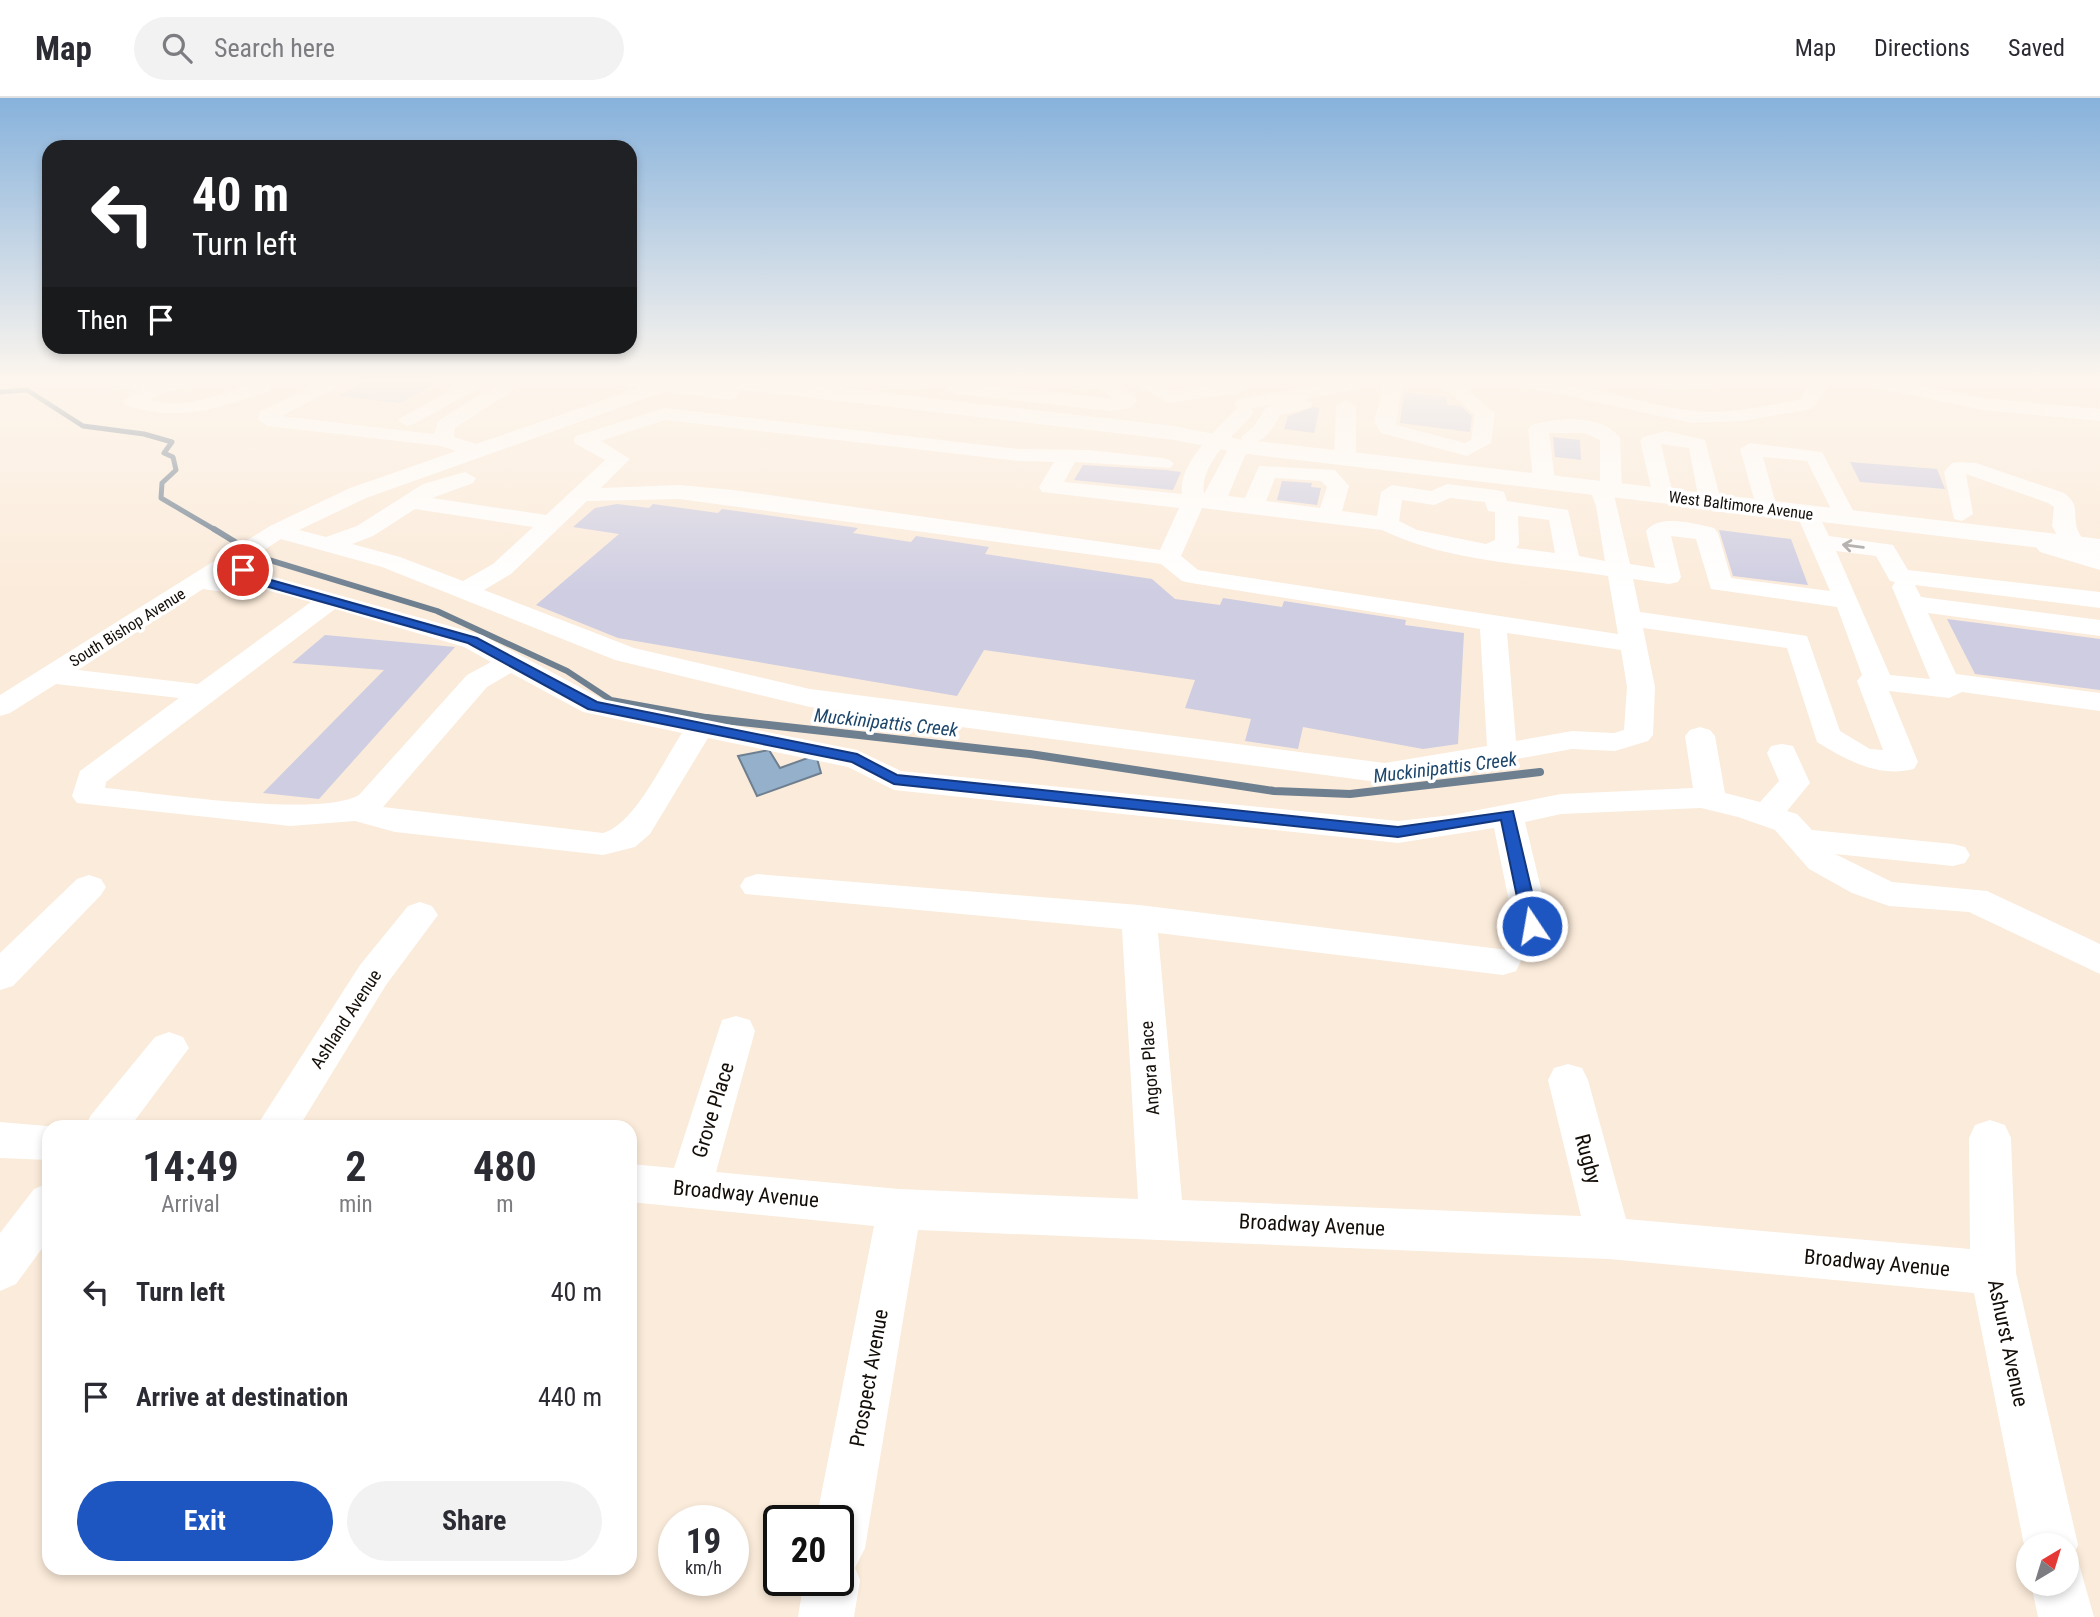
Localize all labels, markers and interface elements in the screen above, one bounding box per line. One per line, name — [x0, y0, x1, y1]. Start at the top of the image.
search box — [134, 17, 624, 80]
text: Map — [35, 29, 92, 68]
icon: search — [158, 29, 196, 67]
text: Search here — [214, 33, 335, 63]
text: Map — [1795, 34, 1836, 62]
text: Directions — [1874, 34, 1970, 62]
text: Saved — [2008, 34, 2065, 62]
text: 40 m — [192, 166, 289, 223]
icon: left — [77, 168, 168, 259]
text: Turn left — [192, 225, 297, 263]
icon: arrive — [142, 301, 180, 339]
text: Then — [77, 305, 128, 335]
street label: West Baltimore Avenue — [1667, 487, 1814, 524]
one-way arrow — [1842, 539, 1864, 552]
pin — [213, 540, 273, 600]
icon: arrive — [224, 551, 262, 589]
street label: South Bishop Avenue — [66, 584, 189, 671]
water label: Muckinipattis Creek — [813, 704, 960, 742]
water label: Muckinipattis Creek — [1372, 747, 1519, 788]
position arrow — [1495, 889, 1569, 963]
street label: Ashland Avenue — [306, 965, 385, 1072]
street label: Angora Place — [1136, 1020, 1163, 1116]
street label: Grove Place — [687, 1059, 739, 1161]
street label: Rugby — [1570, 1131, 1606, 1187]
text: 14:49 — [142, 1142, 239, 1191]
text: 2 — [345, 1142, 366, 1191]
text: 480 — [473, 1142, 537, 1191]
street label: Broadway Avenue — [672, 1176, 820, 1212]
text: Arrival — [161, 1191, 220, 1218]
text: min — [339, 1191, 373, 1218]
text: m — [496, 1191, 513, 1218]
street label: Broadway Avenue — [1238, 1209, 1386, 1241]
street label: Broadway Avenue — [1803, 1245, 1951, 1281]
icon: left — [77, 1273, 115, 1311]
text: Turn left — [136, 1277, 225, 1307]
text: 40 m — [551, 1277, 602, 1307]
street label: Ashurst Avenue — [1983, 1277, 2033, 1409]
street label: Prospect Avenue — [845, 1307, 893, 1449]
icon: arrive — [77, 1378, 115, 1416]
text: Arrive at destination — [136, 1382, 348, 1412]
text: 440 m — [538, 1382, 602, 1412]
button: Exit — [77, 1481, 333, 1561]
button: Share — [347, 1481, 602, 1561]
speed limit sign: 20 — [763, 1505, 854, 1596]
text: 19 — [686, 1521, 721, 1562]
north arrow — [2016, 1533, 2079, 1596]
map controls — [2016, 1533, 2079, 1596]
text: km/h — [685, 1557, 722, 1578]

